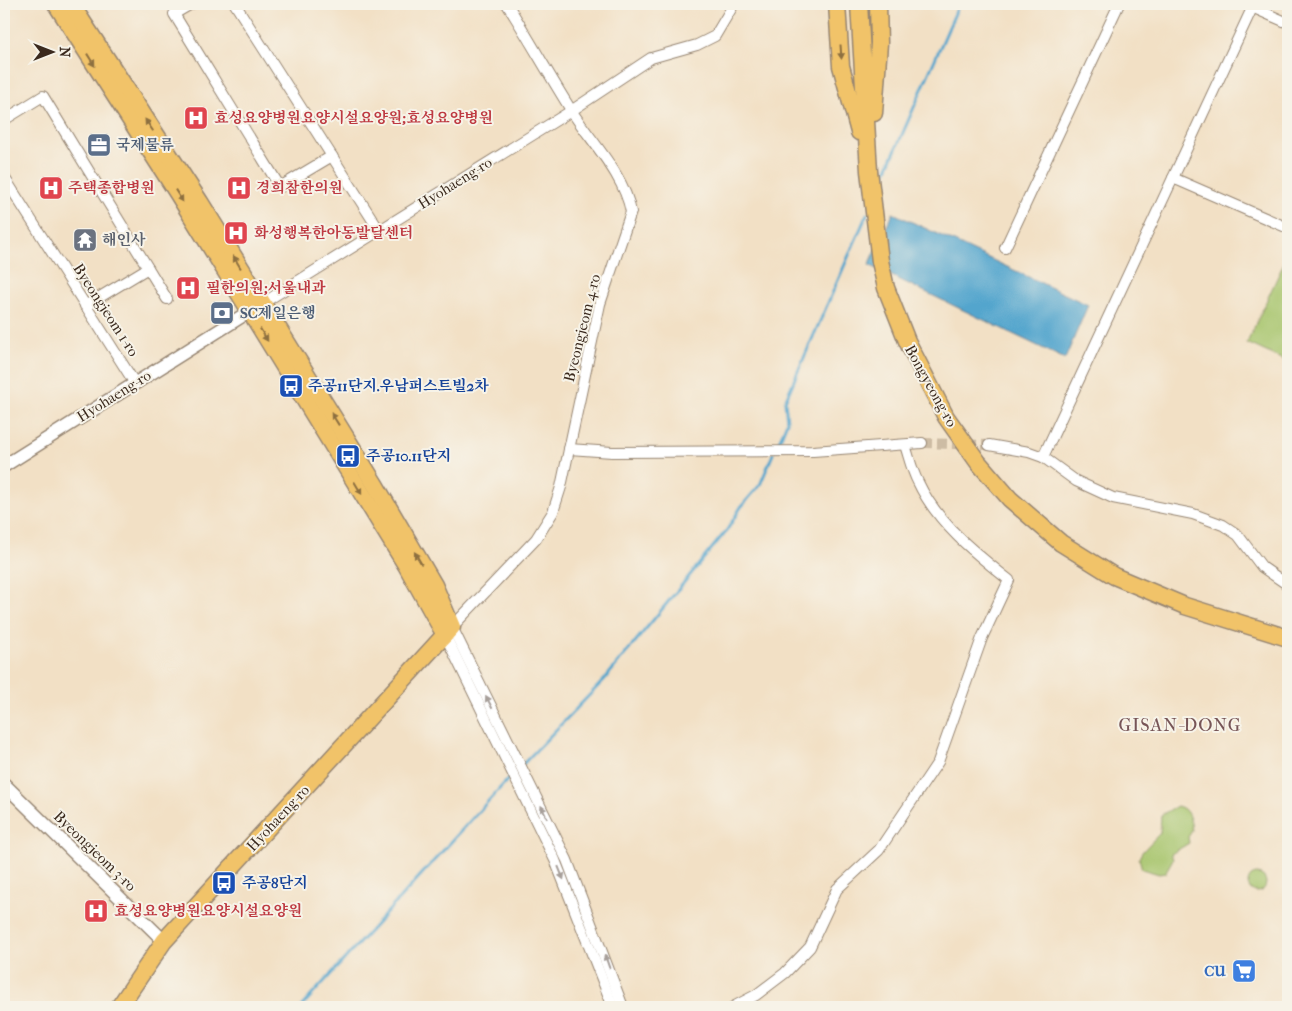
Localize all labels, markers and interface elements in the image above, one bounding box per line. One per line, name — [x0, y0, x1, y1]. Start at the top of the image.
north arrow — [28, 28, 78, 78]
one-way arrow — [837, 45, 845, 61]
text: N — [56, 47, 73, 58]
one-way arrow — [86, 53, 95, 67]
hospital icon: 효성요양병원요양시설요양원;효성요양병원 — [183, 105, 209, 131]
place label: 효성요양병원요양시설요양원;효성요양병원 — [214, 109, 493, 127]
one-way arrow — [145, 118, 154, 132]
office icon: 국제물류 — [86, 132, 112, 158]
place label: 국제물류 — [116, 136, 174, 154]
street label: Hyohaeng-ro — [415, 153, 496, 213]
hospital icon: 주택종합병원 — [38, 175, 64, 201]
hospital icon: 경희참한의원 — [226, 175, 252, 201]
place label: 주택종합병원 — [68, 179, 155, 197]
place label: 경희참한의원 — [256, 179, 343, 197]
one-way arrow — [175, 190, 184, 203]
hospital icon: 화성행복한아동발달센터 — [223, 220, 249, 246]
place label: 화성행복한아동발달센터 — [254, 224, 413, 242]
temple icon: 해인사 — [72, 227, 98, 253]
place label: 해인사 — [102, 231, 146, 249]
one-way arrow — [233, 255, 242, 268]
street label: Byeongjeom 1-ro — [69, 260, 143, 360]
street label: Byeongjeom 4-ro — [560, 272, 604, 384]
hospital icon: 필한의원;서울내과 — [175, 275, 201, 301]
place label: 필한의원;서울내과 — [206, 279, 326, 297]
bank icon: SC제일은행 — [209, 300, 235, 326]
place label: SC제일은행 — [240, 304, 316, 322]
one-way arrow — [260, 328, 269, 341]
street label: Bongyeong-ro — [901, 342, 961, 431]
street label: Hyohaeng-ro — [74, 366, 155, 426]
bus stop icon: 주공11단지.우남퍼스트빌2차 — [278, 373, 304, 399]
place label: 주공11단지.우남퍼스트빌2차 — [308, 377, 489, 395]
one-way arrow — [330, 412, 339, 425]
bus stop icon: 주공10.11단지 — [335, 443, 361, 469]
place label: 주공10.11단지 — [366, 447, 451, 465]
one-way arrow — [354, 482, 363, 495]
one-way arrow — [414, 552, 423, 565]
one-way arrow — [485, 695, 493, 709]
district label: GISAN-DONG — [1118, 715, 1242, 736]
street label: Hyohaeng-ro — [243, 781, 314, 855]
one-way arrow — [540, 804, 548, 819]
street label: Byeongjeom 3-ro — [50, 807, 140, 895]
one-way arrow — [557, 866, 565, 880]
bus stop icon: 주공8단지 — [211, 870, 237, 896]
place label: 주공8단지 — [242, 874, 308, 892]
hospital icon: 효성요양병원요양시설요양원 — [83, 898, 109, 924]
place label: 효성요양병원요양시설요양원 — [114, 902, 302, 920]
one-way arrow — [603, 953, 611, 968]
supermarket icon: CU — [1231, 958, 1257, 984]
place label: CU — [1204, 962, 1226, 980]

